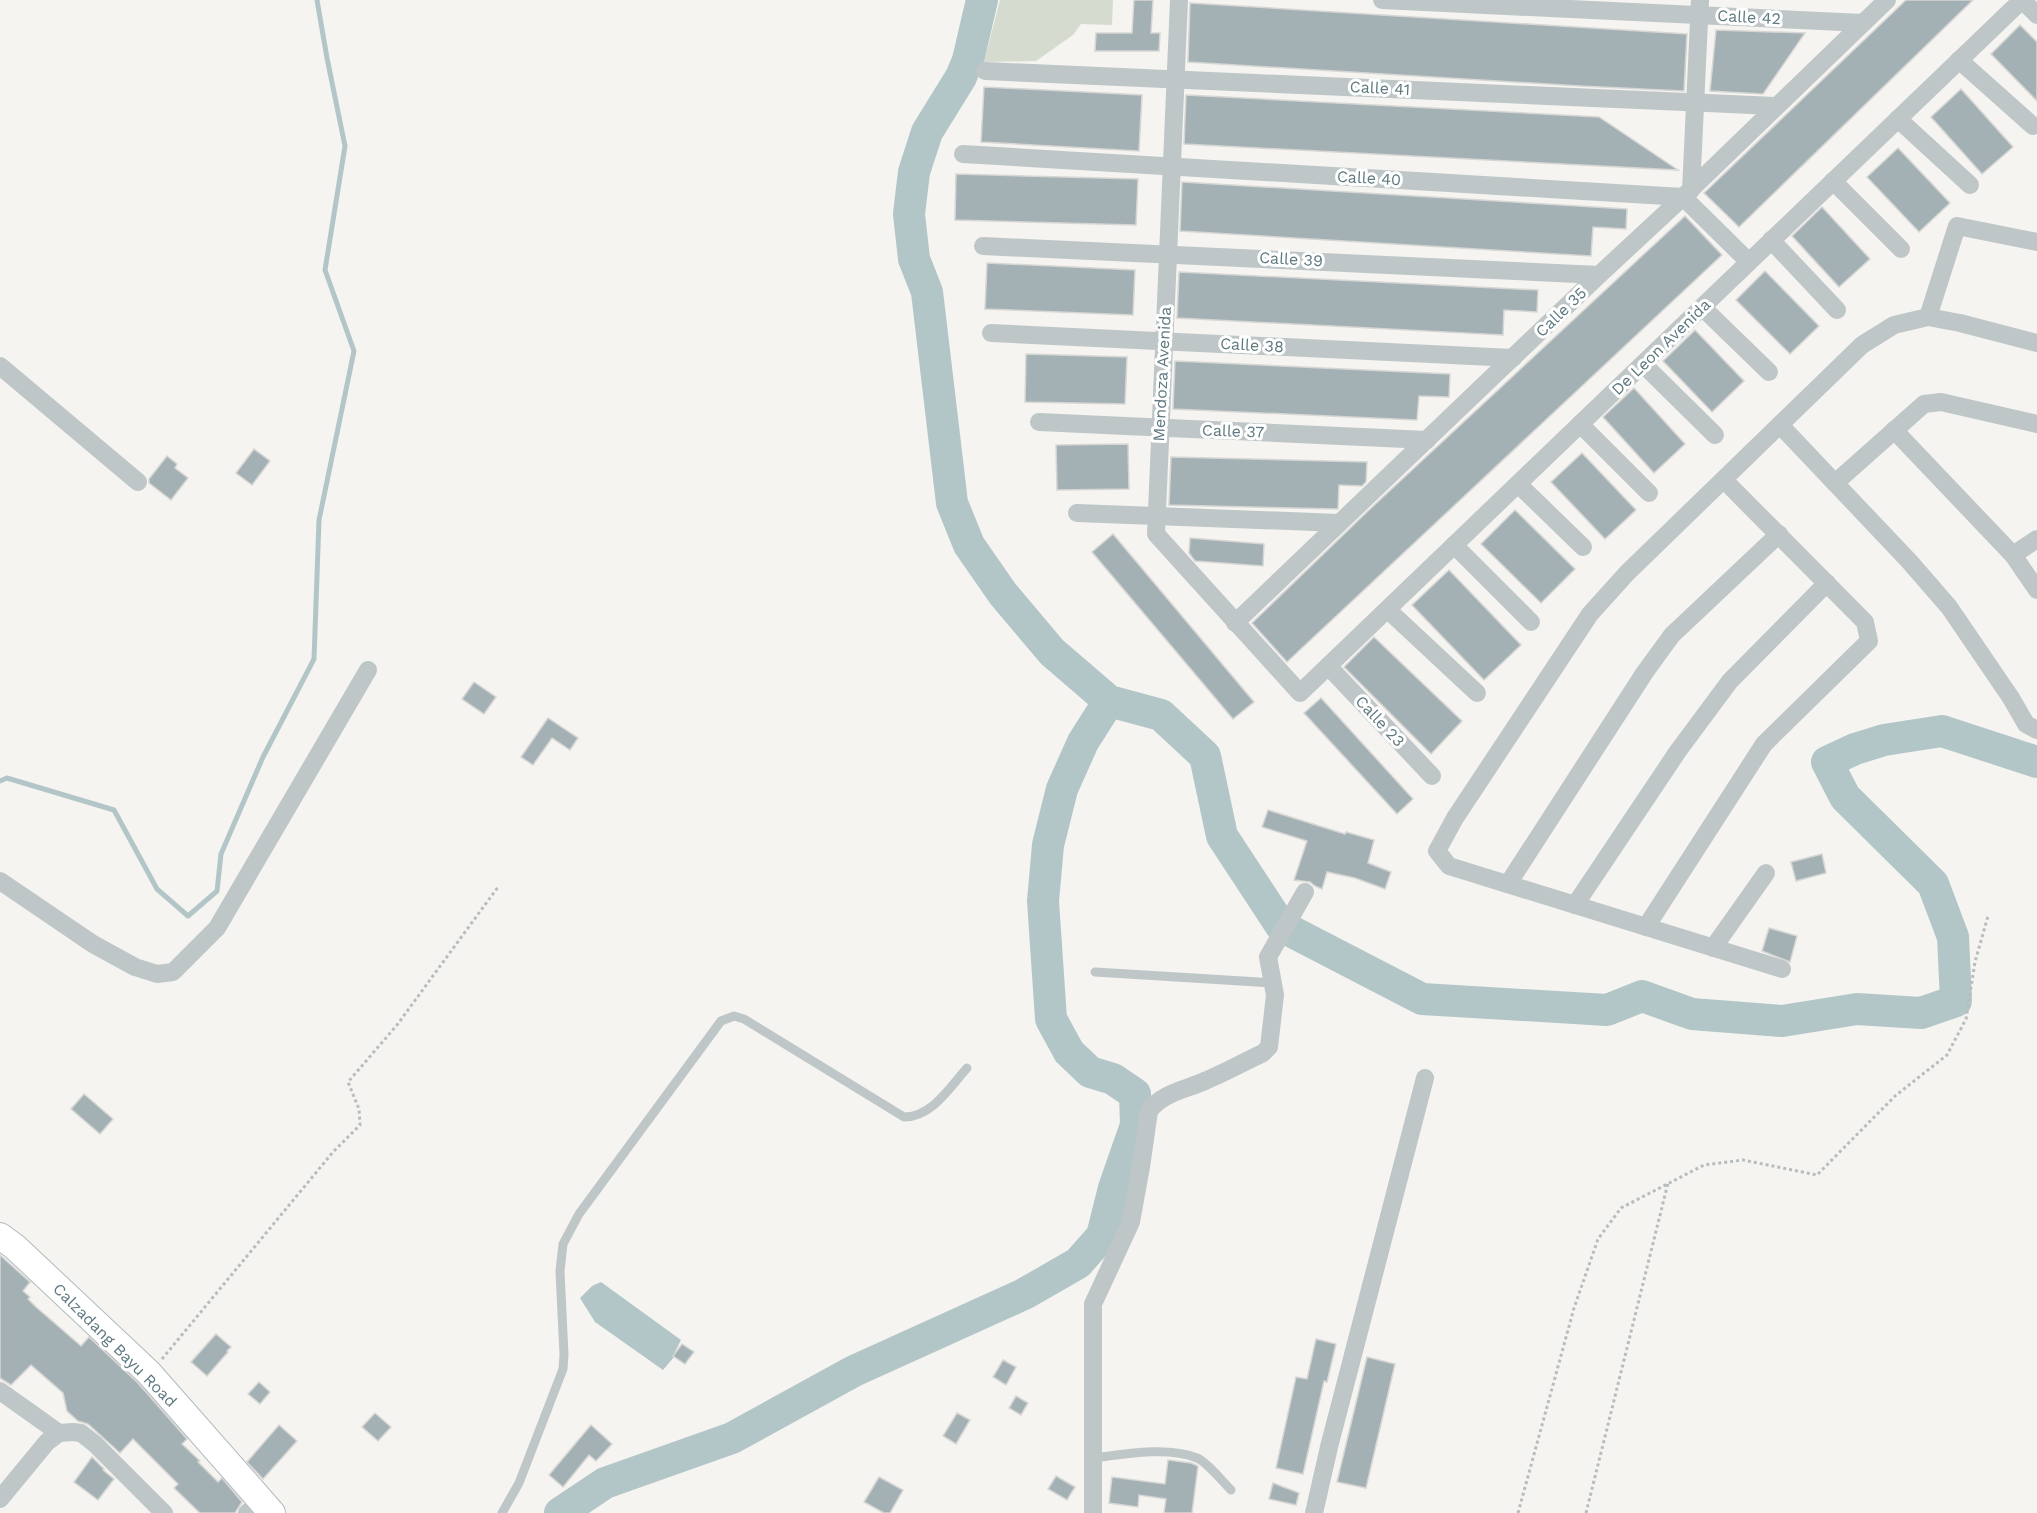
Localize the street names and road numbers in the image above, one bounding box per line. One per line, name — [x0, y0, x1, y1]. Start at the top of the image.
street label: Calle 42 — [1717, 6, 1781, 28]
street label: Calle 41 — [1349, 77, 1411, 99]
street label: Calle 40 — [1336, 167, 1402, 189]
street label: Calle 39 — [1259, 248, 1323, 270]
street label: Calle 35 — [1532, 283, 1590, 341]
street label: De Leon Avenida — [1608, 295, 1714, 399]
street label: Mendoza Avenida — [1149, 306, 1175, 442]
street label: Calle 38 — [1220, 334, 1284, 356]
street label: Calle 37 — [1202, 420, 1264, 442]
street label: Calle 23 — [1352, 691, 1408, 751]
street label: Calzadang Bayu Road — [49, 1279, 181, 1411]

